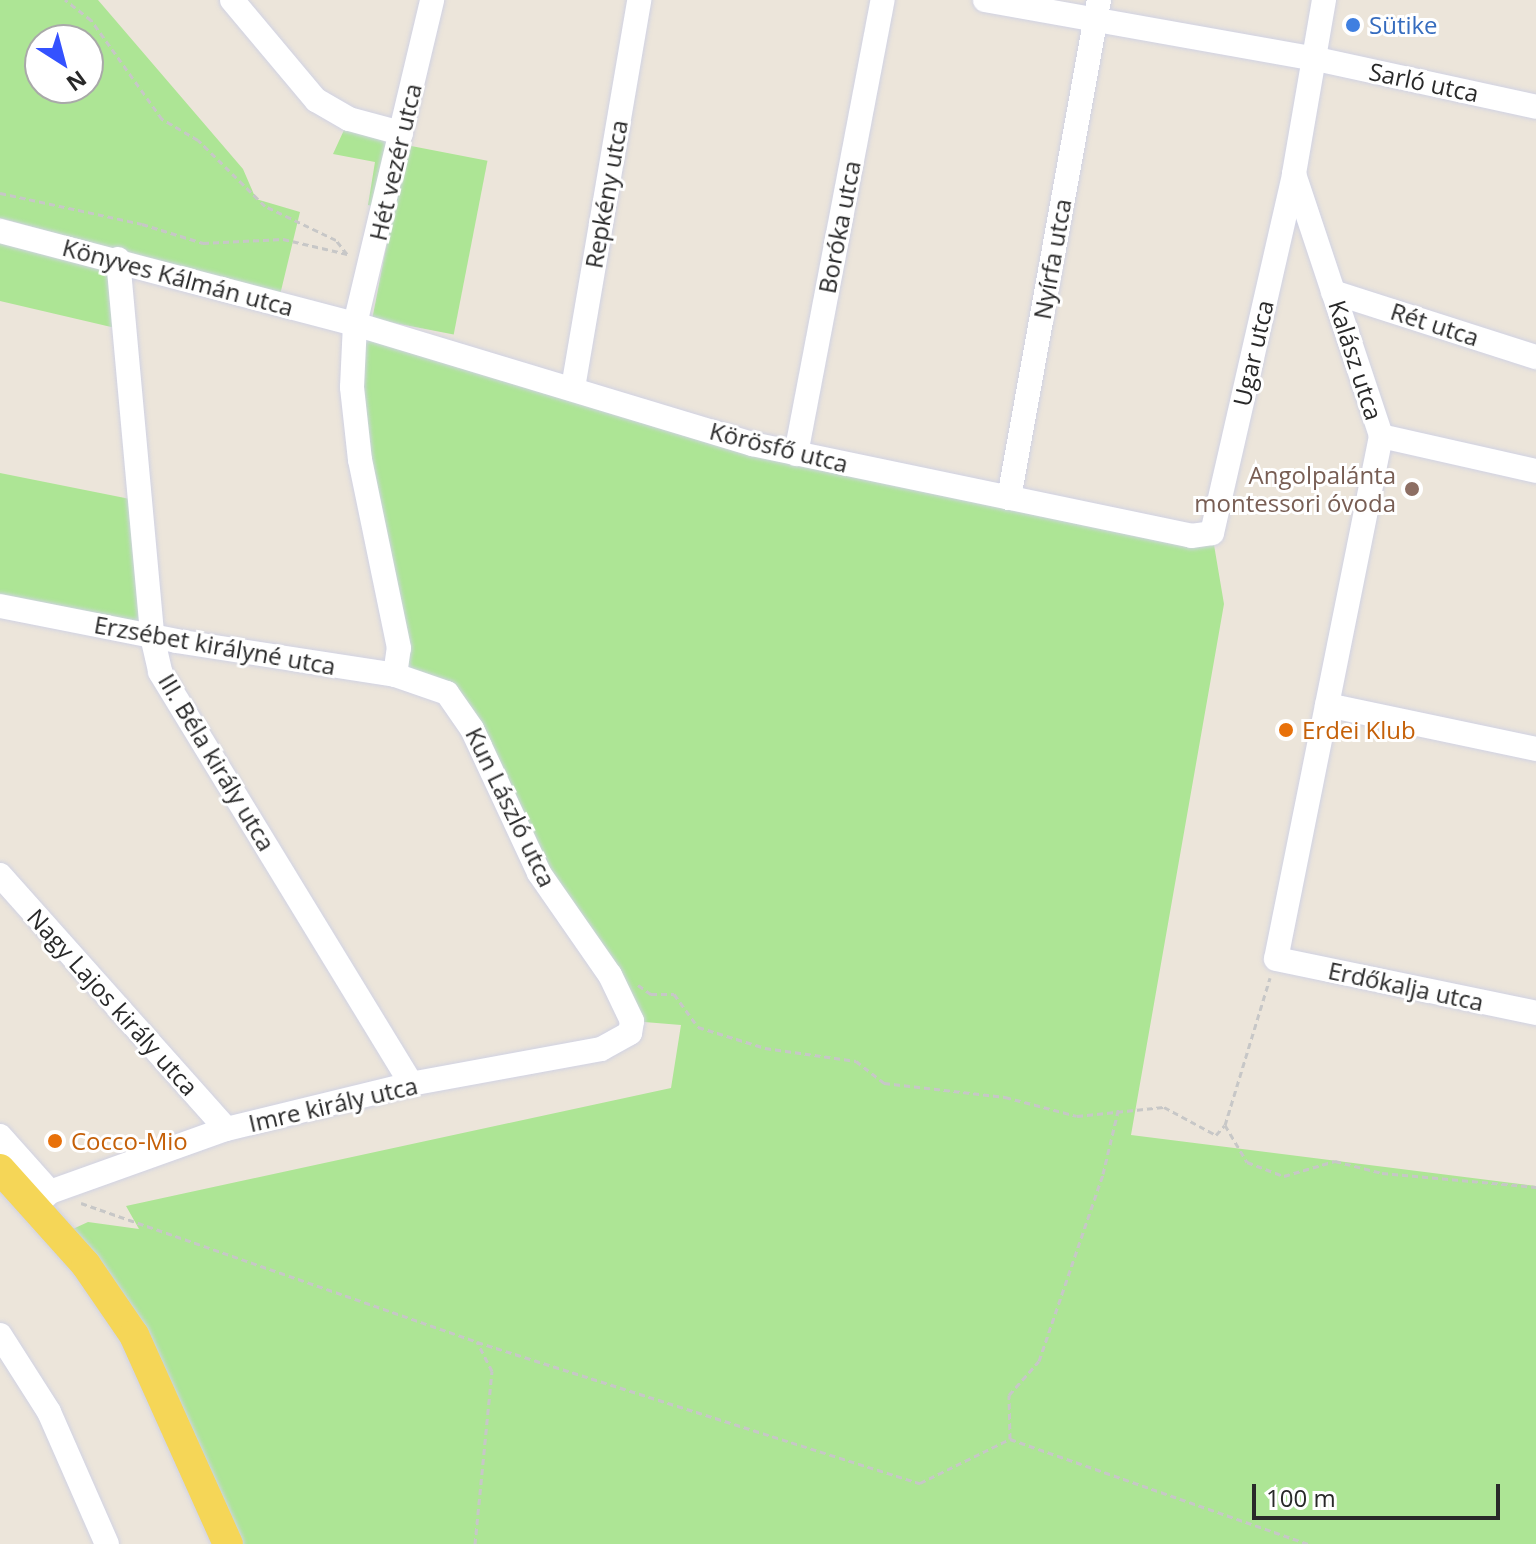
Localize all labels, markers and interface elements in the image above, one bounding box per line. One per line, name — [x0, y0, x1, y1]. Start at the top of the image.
place label: Sütike — [1369, 11, 1438, 39]
marker: Sütike — [1344, 16, 1362, 34]
north arrow — [24, 24, 104, 104]
street label: Sarló utca — [1367, 56, 1481, 108]
text: N — [61, 64, 93, 99]
street label: Hét vezér utca — [363, 81, 427, 243]
street label: Repkény utca — [579, 118, 633, 270]
street label: Boróka utca — [812, 158, 866, 296]
street label: Nyírfa utca — [1027, 197, 1077, 321]
street label: Könyves Kálmán utca — [59, 232, 297, 322]
street label: Kalász utca — [1323, 296, 1389, 424]
street label: Rét utca — [1387, 296, 1483, 352]
street label: Ugar utca — [1227, 297, 1279, 409]
street label: Körösfő utca — [707, 416, 851, 478]
place label: Angolpalánta montessori óvoda — [1194, 461, 1396, 517]
marker: Angolpalánta montessori óvoda — [1403, 480, 1421, 498]
street label: Erzsébet királyné utca — [92, 610, 338, 680]
street label: III. Béla király utca — [153, 668, 281, 856]
place label: Erdei Klub — [1302, 716, 1416, 744]
marker: Erdei Klub — [1277, 721, 1295, 739]
street label: Kun László utca — [460, 723, 562, 891]
street label: Nagy Lajos király utca — [22, 903, 204, 1101]
street label: Erdőkalja utca — [1326, 955, 1486, 1017]
street label: Imre király utca — [246, 1071, 420, 1137]
place label: Cocco-Mio — [71, 1127, 188, 1155]
marker: Cocco-Mio — [46, 1132, 64, 1150]
scale bar — [1256, 1468, 1504, 1518]
text: 100 m — [1266, 1481, 1336, 1514]

